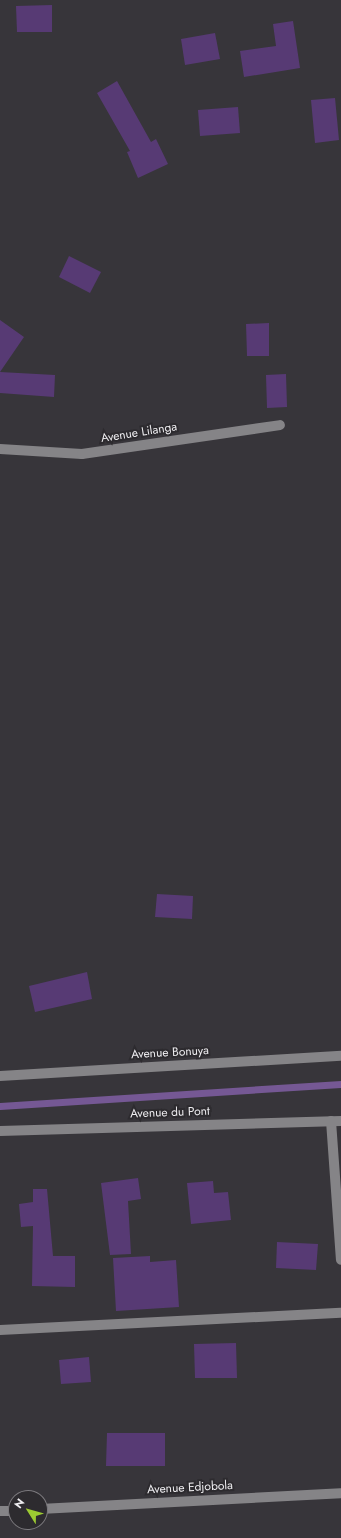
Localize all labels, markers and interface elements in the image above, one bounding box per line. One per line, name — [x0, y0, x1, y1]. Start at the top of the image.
street label: Avenue Lilanga — [100, 420, 178, 446]
street label: Avenue Bonuya — [131, 1044, 209, 1062]
street label: Avenue du Pont — [130, 1104, 210, 1122]
street label: Avenue Edjobola — [147, 1479, 233, 1497]
north arrow — [8, 1490, 48, 1530]
text: N — [10, 1495, 28, 1512]

